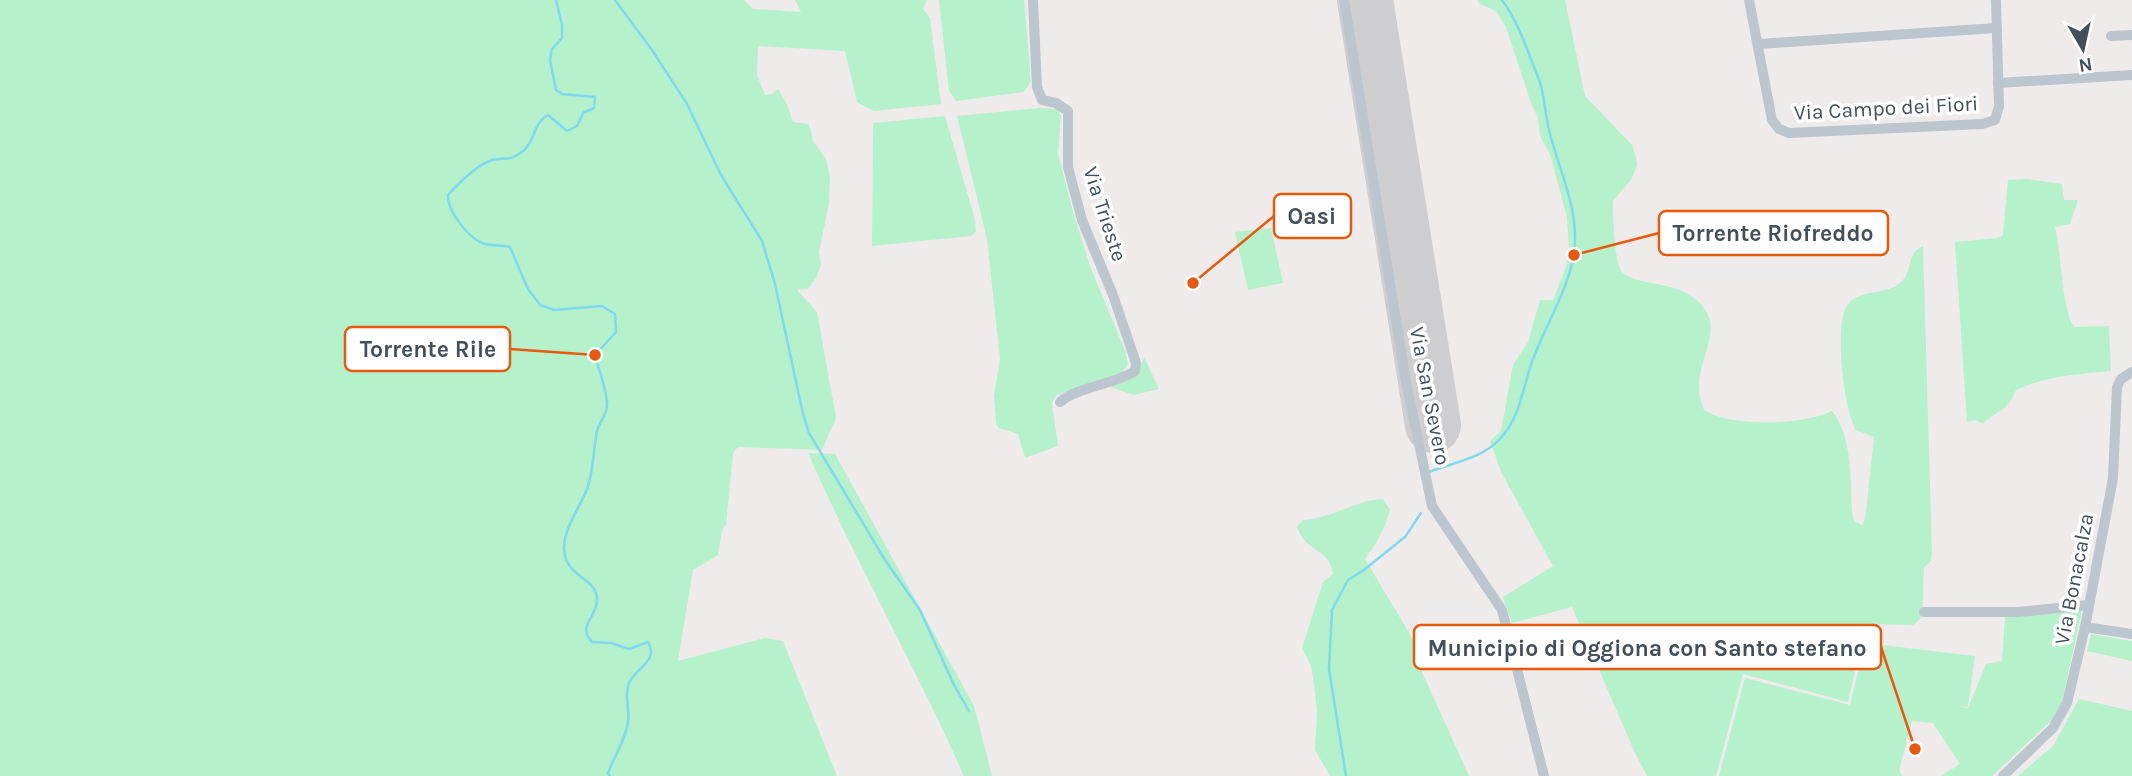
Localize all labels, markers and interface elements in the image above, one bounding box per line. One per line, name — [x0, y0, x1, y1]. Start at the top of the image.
north arrow — [2048, 14, 2118, 84]
text: N — [2077, 53, 2094, 77]
street label: Via Campo dei Fiori — [1793, 91, 1979, 125]
street label: Via Trieste — [1078, 164, 1132, 264]
callout: Oasi — [1274, 194, 1351, 238]
text: Oasi — [1288, 203, 1336, 230]
callout: Torrente Riofreddo — [1659, 211, 1888, 255]
text: Torrente Riofreddo — [1672, 220, 1874, 247]
street label: Via San Severo — [1405, 325, 1455, 467]
callout: Torrente Rile — [345, 327, 510, 371]
text: Torrente Rile — [360, 336, 496, 363]
street label: Via Bonacalza — [2050, 511, 2098, 647]
callout: Municipio di Oggiona con Santo stefano — [1414, 625, 1881, 669]
text: Municipio di Oggiona con Santo stefano — [1427, 635, 1867, 662]

